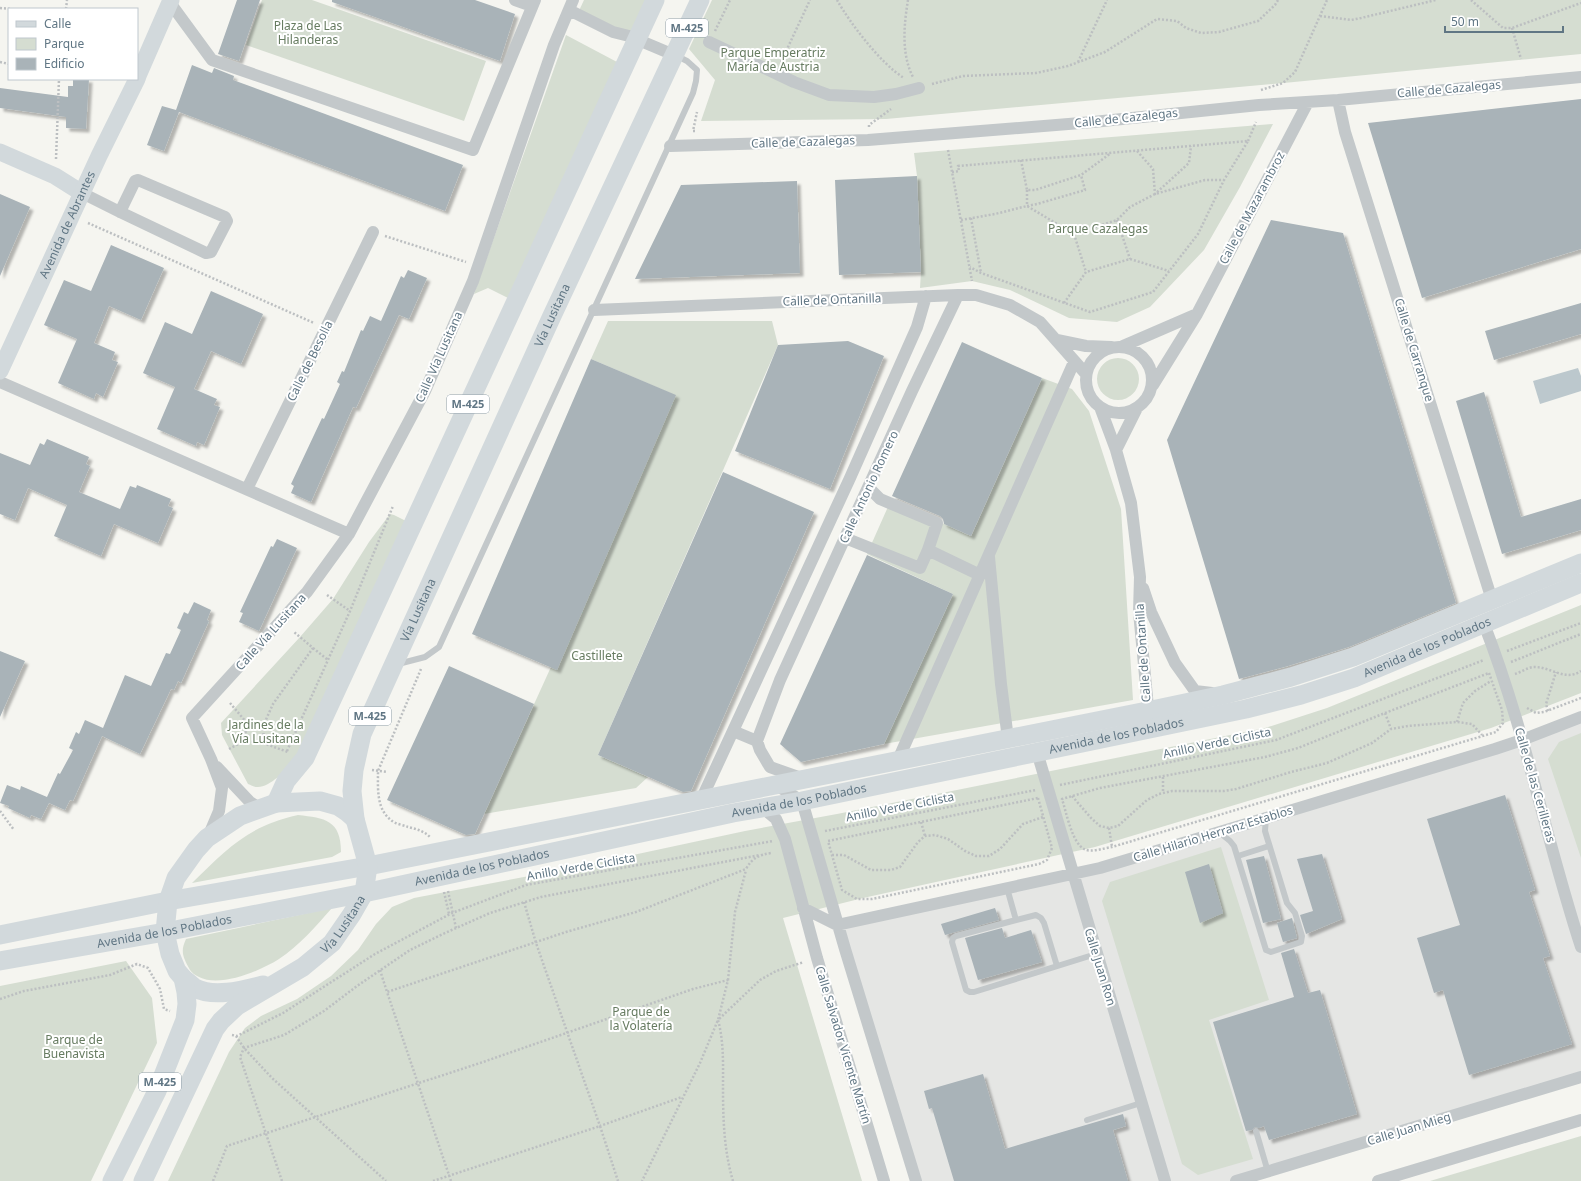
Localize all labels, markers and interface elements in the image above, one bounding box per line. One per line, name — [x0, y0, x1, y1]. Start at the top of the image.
legend — [8, 8, 138, 80]
scale bar — [1445, 8, 1563, 34]
text: 50 m — [1451, 13, 1479, 30]
text: Calle — [44, 15, 72, 32]
park label: Plaza de Las Hilanderas — [274, 17, 343, 48]
road number: M-425 — [666, 19, 708, 37]
text: Parque — [44, 35, 85, 52]
park label: Parque Emperatriz María de Austria — [721, 44, 826, 75]
text: Edificio — [44, 55, 85, 72]
street label: Calle de Cazalegas — [1396, 75, 1502, 102]
street label: Calle de Cazalegas — [1073, 104, 1179, 131]
street label: Calle de Cazalegas — [751, 131, 856, 152]
street label: Calle de Mazarambroz — [1215, 148, 1289, 267]
street label: Avenida de Abrantes — [35, 168, 99, 281]
park label: Parque Cazalegas — [1048, 220, 1148, 237]
street label: Vía Lusitana — [530, 281, 574, 349]
street label: Calle de Ontanilla — [782, 289, 882, 310]
street label: Calle de Carranque — [1391, 296, 1438, 404]
street label: Calle Vía Lusitana — [411, 308, 466, 405]
street label: Calle de Besolla — [283, 317, 337, 404]
road number: M-425 — [447, 395, 489, 413]
street label: Calle Antonio Romero — [835, 428, 902, 546]
street label: Vía Lusitana — [396, 576, 440, 644]
street label: Calle Vía Lusitana — [231, 589, 310, 674]
street label: Calle de Ontanilla — [1131, 603, 1154, 703]
street label: Avenida de los Poblados — [1360, 613, 1494, 681]
park label: Castillete — [571, 647, 623, 664]
road number: M-425 — [349, 707, 391, 725]
street label: Avenida de los Poblados — [1047, 713, 1185, 758]
park label: Jardines de la Vía Lusitana — [227, 716, 304, 747]
street label: Anillo Verde Ciclista — [1161, 723, 1272, 762]
street label: Calle de las Cerilleras — [1511, 725, 1560, 845]
street label: Avenida de los Poblados — [730, 779, 868, 821]
street label: Anillo Verde Ciclista — [844, 788, 955, 825]
street label: Calle Hilario Herranz Establos — [1131, 801, 1295, 866]
street label: Avenida de los Poblados — [413, 844, 551, 890]
street label: Anillo Verde Ciclista — [525, 849, 637, 884]
street label: Vía Lusitana — [317, 892, 369, 957]
street label: Avenida de los Poblados — [95, 910, 234, 952]
street label: Calle Juan Ron — [1081, 926, 1120, 1008]
street label: Calle Salvador Vicente Martín — [811, 964, 876, 1126]
park label: Parque de la Volatería — [610, 1003, 672, 1034]
park label: Parque de Buenavista — [43, 1031, 105, 1062]
road number: M-425 — [139, 1073, 181, 1091]
street label: Calle Juan Mieg — [1365, 1108, 1453, 1149]

